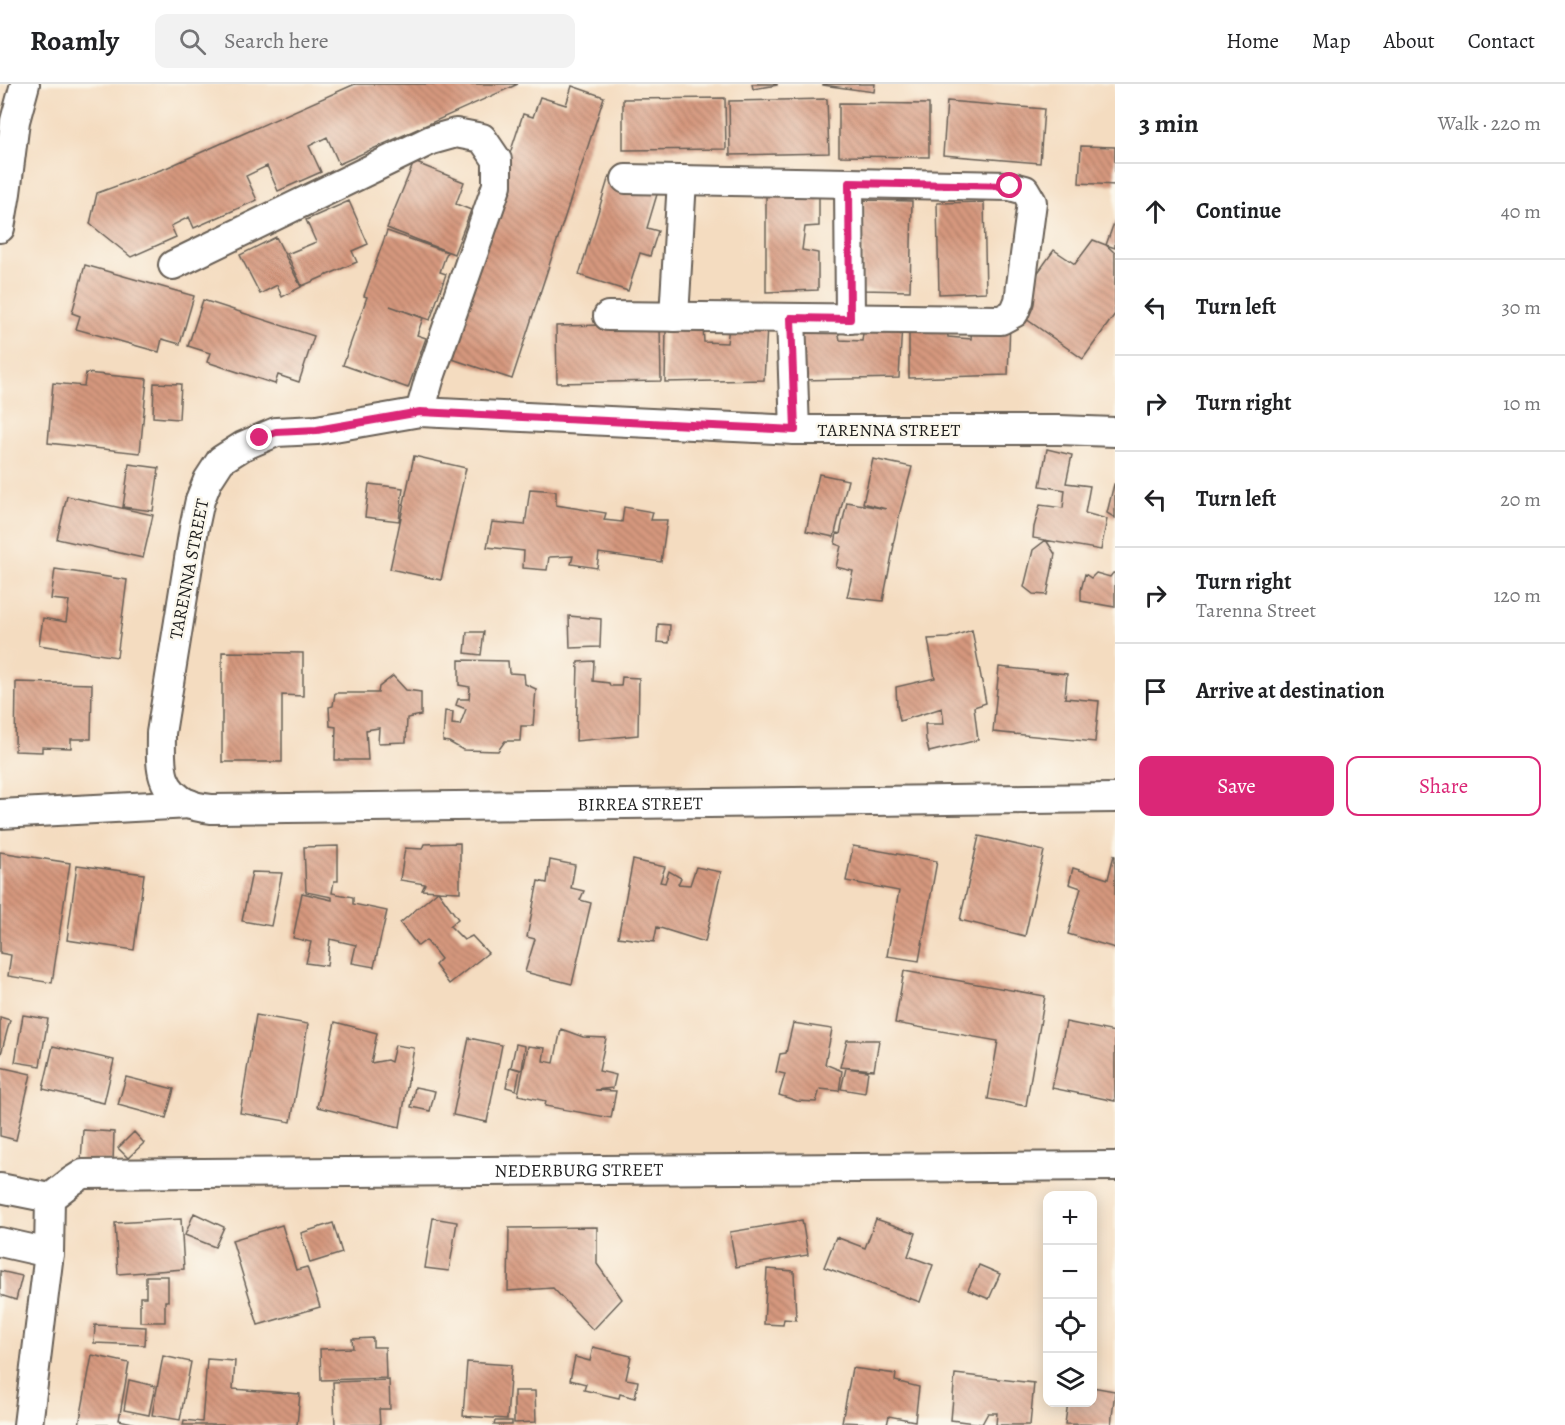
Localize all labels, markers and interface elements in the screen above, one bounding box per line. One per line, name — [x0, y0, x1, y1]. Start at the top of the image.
search box — [155, 14, 575, 68]
text: Roamly — [30, 22, 119, 60]
icon: search — [176, 25, 209, 58]
text: Search here — [224, 26, 329, 56]
text: Home — [1226, 27, 1279, 55]
text: Map — [1312, 27, 1350, 55]
text: About — [1383, 27, 1435, 55]
text: Contact — [1468, 27, 1535, 55]
text: 3 min — [1139, 106, 1199, 141]
text: Walk · 220 m — [1438, 110, 1541, 137]
route start — [996, 172, 1022, 198]
icon: ahead — [1139, 195, 1172, 228]
text: Continue — [1196, 196, 1281, 226]
text: 40 m — [1501, 198, 1541, 225]
icon: left — [1139, 291, 1172, 324]
text: Turn left — [1196, 292, 1276, 322]
text: 30 m — [1501, 294, 1541, 321]
icon: right — [1139, 387, 1172, 420]
text: Turn right — [1196, 388, 1292, 418]
text: 10 m — [1503, 390, 1541, 417]
street label: TARENNA STREET — [818, 418, 961, 442]
route end — [246, 424, 272, 450]
icon: left — [1139, 483, 1172, 516]
text: Turn left — [1196, 484, 1276, 514]
text: 20 m — [1500, 486, 1541, 513]
street label: TARENNA STREET — [164, 496, 214, 641]
text: Turn right — [1196, 567, 1292, 597]
icon: right — [1139, 579, 1172, 612]
text: 120 m — [1493, 582, 1541, 609]
text: Tarenna Street — [1196, 597, 1316, 624]
icon: arrive — [1139, 675, 1172, 708]
text: Arrive at destination — [1196, 676, 1385, 706]
button: Save — [1139, 756, 1334, 816]
button: Share — [1346, 756, 1541, 816]
street label: BIRREA STREET — [577, 791, 703, 817]
street label: NEDERBURG STREET — [494, 1158, 664, 1183]
map controls — [1043, 1191, 1097, 1407]
button: + — [1043, 1191, 1097, 1245]
button: − — [1043, 1245, 1097, 1299]
button: locate — [1043, 1299, 1097, 1353]
button: layers — [1043, 1353, 1097, 1407]

